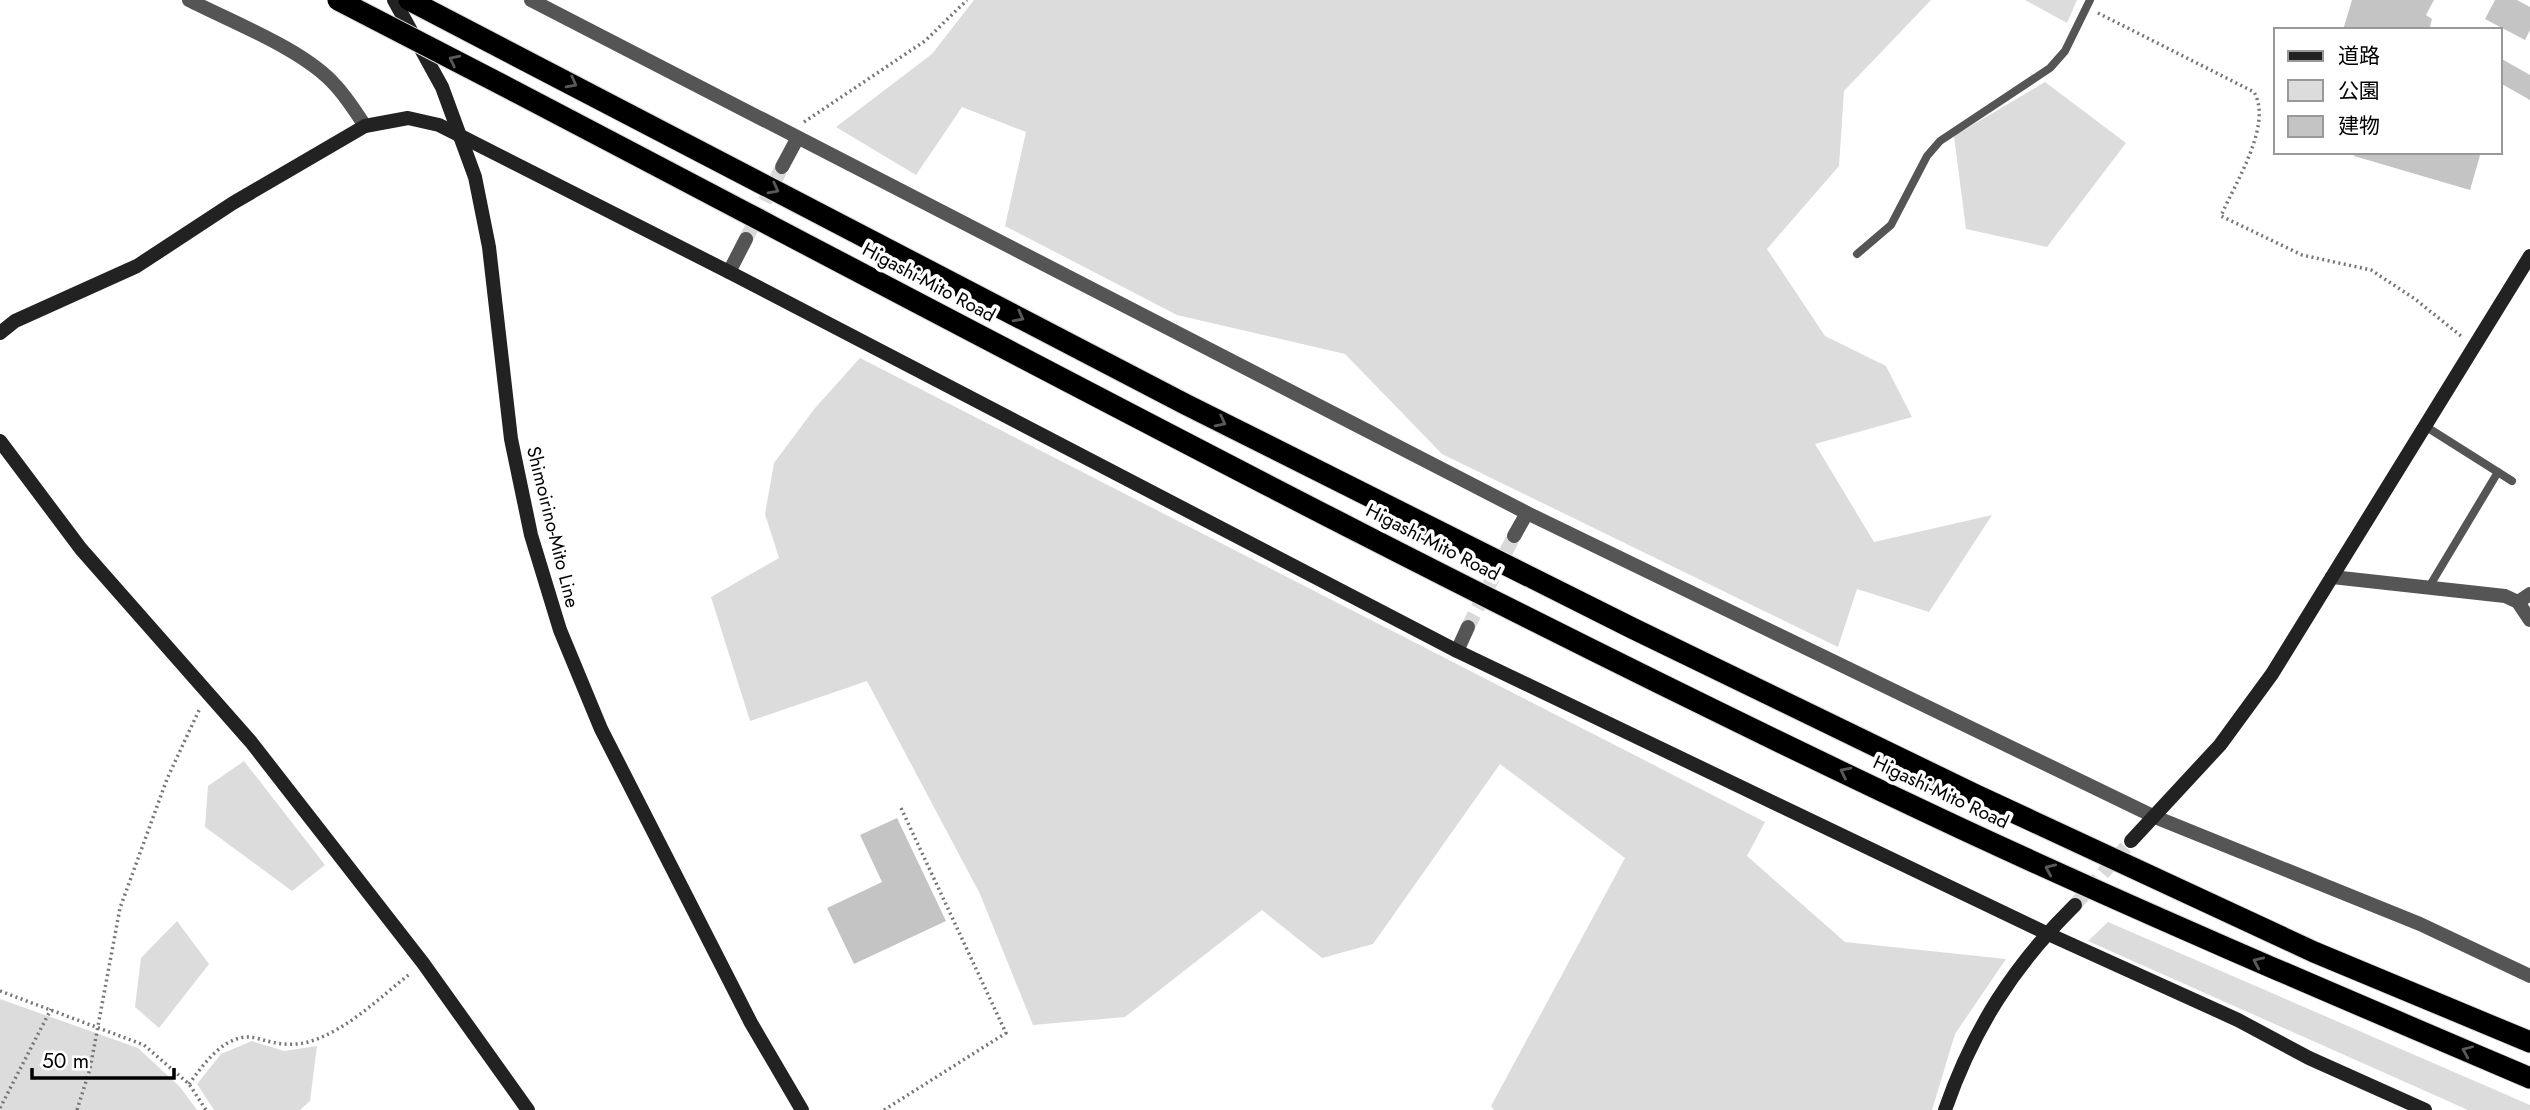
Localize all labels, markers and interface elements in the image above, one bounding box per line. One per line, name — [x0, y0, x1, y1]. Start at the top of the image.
legend — [2274, 28, 2502, 154]
text: 道路 — [2338, 41, 2380, 71]
one-way arrow — [448, 55, 461, 68]
one-way arrow — [565, 75, 577, 89]
text: 公園 — [2338, 76, 2380, 106]
text: 建物 — [2338, 111, 2380, 141]
one-way arrow — [767, 181, 779, 194]
street label: Higashi-Mito Road — [858, 236, 1000, 328]
one-way arrow — [1012, 309, 1024, 322]
one-way arrow — [1214, 413, 1226, 427]
street label: Shimoirino-Mito Line — [520, 443, 586, 611]
street label: Higashi-Mito Road — [1361, 497, 1505, 587]
street label: Higashi-Mito Road — [1869, 749, 2013, 835]
one-way arrow — [1840, 766, 1852, 780]
one-way arrow — [2045, 863, 2058, 877]
one-way arrow — [2253, 956, 2265, 970]
scale bar — [32, 1036, 173, 1080]
one-way arrow — [2462, 1045, 2474, 1059]
text: 50 m — [42, 1046, 89, 1076]

